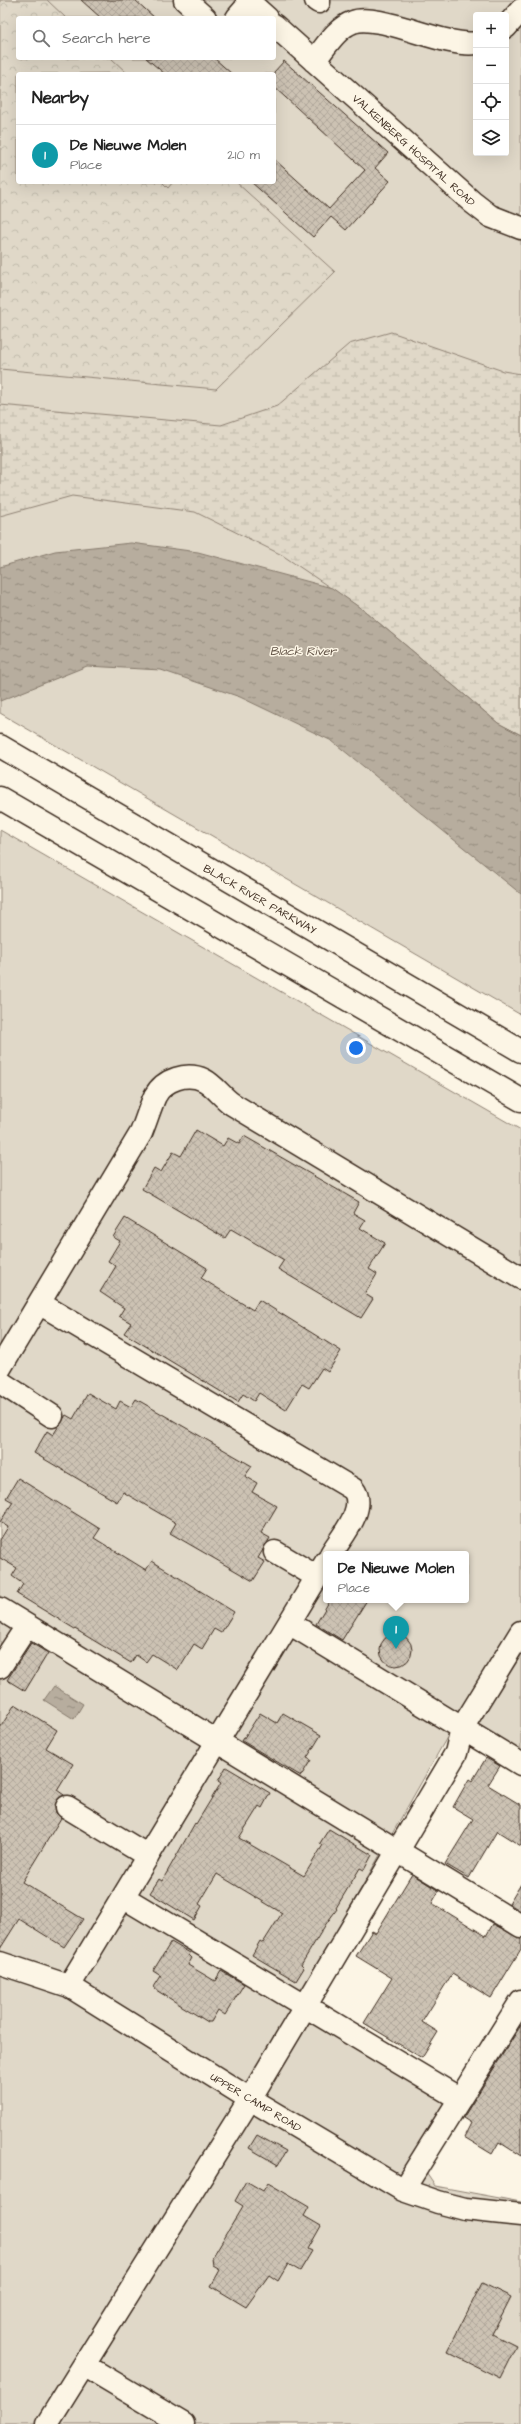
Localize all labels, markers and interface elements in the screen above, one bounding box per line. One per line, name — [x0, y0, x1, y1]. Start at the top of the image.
map controls — [473, 12, 509, 156]
button: + — [473, 12, 509, 48]
search box — [16, 16, 276, 60]
icon: search — [30, 27, 52, 49]
text: Search here — [62, 28, 151, 49]
button: − — [473, 48, 509, 84]
button: locate — [473, 84, 509, 120]
text: Nearby — [32, 86, 89, 110]
street label: VALKENBERG HOSPITAL ROAD — [349, 91, 478, 210]
button: layers — [473, 120, 509, 156]
text: De Nieuwe Molen — [70, 135, 186, 156]
text: 1 — [44, 146, 46, 164]
text: 210 m — [227, 146, 260, 164]
text: Place — [70, 156, 102, 174]
water label: Black River — [270, 643, 337, 660]
street label: BLACK RIVER PARKWAY — [200, 861, 319, 938]
your location — [346, 1038, 366, 1058]
popup — [323, 1551, 469, 1603]
text: De Nieuwe Molen — [338, 1558, 454, 1579]
text: Place — [338, 1579, 370, 1597]
pin: 1 — [383, 1616, 409, 1649]
street label: UPPER CAMP ROAD — [207, 2069, 304, 2136]

